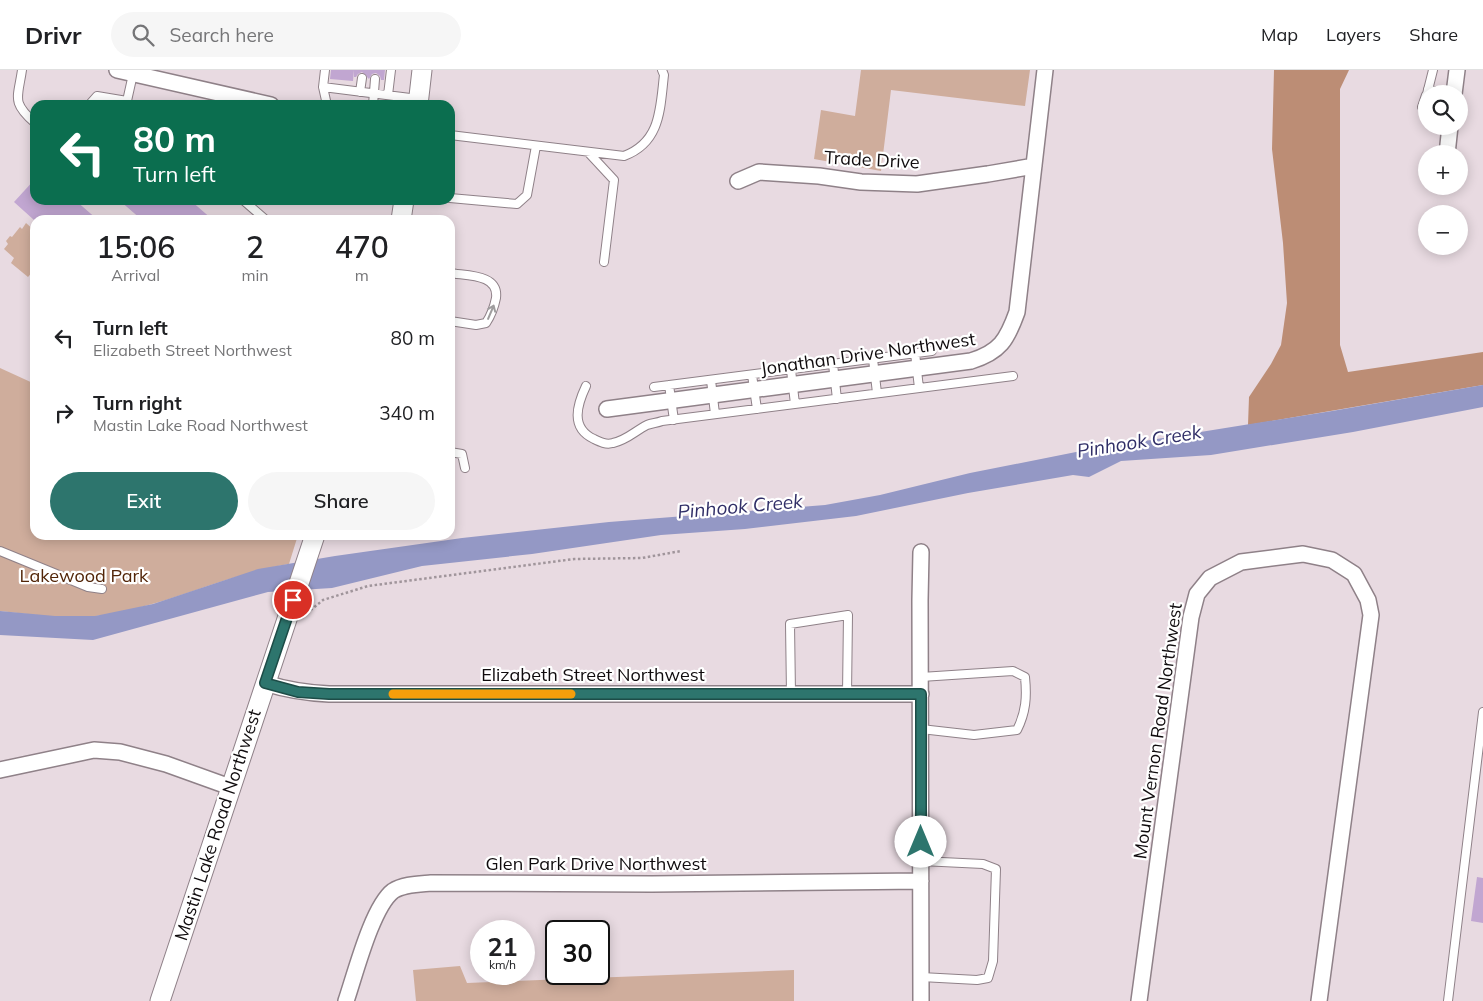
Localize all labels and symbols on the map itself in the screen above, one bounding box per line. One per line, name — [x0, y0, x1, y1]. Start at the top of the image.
street label: Trade Drive — [824, 146, 920, 173]
one-way arrow — [487, 305, 497, 320]
street label: Jonathan Drive Northwest — [759, 327, 977, 380]
water label: Pinhook Creek — [1075, 419, 1204, 463]
water label: Pinhook Creek — [676, 488, 805, 523]
park label: Lakewood Park — [20, 564, 149, 587]
pin — [272, 579, 314, 621]
street label: Mount Vernon Road Northwest — [1128, 601, 1187, 860]
street label: Elizabeth Street Northwest — [481, 663, 705, 686]
street label: Mastin Lake Road Northwest — [169, 706, 266, 943]
position arrow — [894, 815, 946, 867]
street label: Glen Park Drive Northwest — [485, 852, 707, 875]
speed limit sign: 30 — [545, 920, 610, 985]

